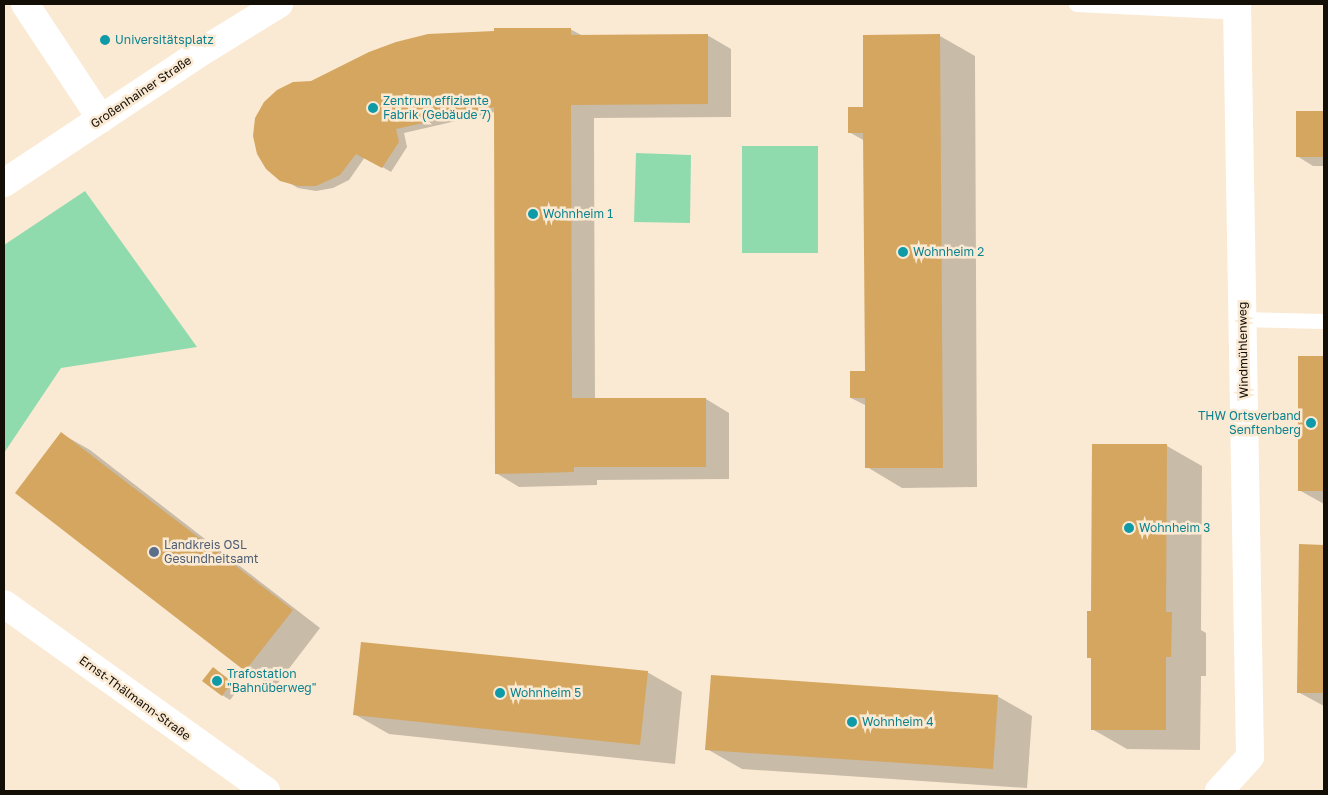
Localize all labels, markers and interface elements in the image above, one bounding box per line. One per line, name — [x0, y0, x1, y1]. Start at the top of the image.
place label: Universitätsplatz — [115, 33, 214, 47]
marker: Universitätsplatz — [99, 34, 111, 46]
street label: Großenhainer Straße — [88, 53, 194, 131]
place label: Zentrum effiziente Fabrik (Gebäude 7) — [383, 94, 491, 122]
marker: Zentrum effiziente Fabrik (Gebäude 7) — [367, 102, 379, 114]
place label: Wohnheim 1 — [543, 207, 613, 221]
marker: Wohnheim 1 — [527, 208, 539, 220]
place label: Wohnheim 2 — [913, 245, 984, 259]
marker: Wohnheim 2 — [897, 246, 909, 258]
street label: Windmühlenweg — [1235, 302, 1251, 398]
place label: THW Ortsverband Senftenberg — [1198, 409, 1301, 437]
marker: THW Ortsverband Senftenberg — [1305, 417, 1317, 429]
place label: Wohnheim 3 — [1139, 521, 1210, 535]
marker: Wohnheim 3 — [1123, 522, 1135, 534]
place label: Landkreis OSL Gesundheitsamt — [164, 538, 259, 566]
marker: Landkreis OSL Gesundheitsamt — [148, 546, 160, 558]
street label: Ernst-Thälmann-Straße — [76, 653, 194, 743]
place label: Trafostation "Bahnüberweg" — [227, 667, 316, 695]
marker: Trafostation "Bahnüberweg" — [211, 675, 223, 687]
place label: Wohnheim 5 — [510, 686, 581, 700]
marker: Wohnheim 5 — [494, 687, 506, 699]
place label: Wohnheim 4 — [862, 715, 933, 729]
marker: Wohnheim 4 — [846, 716, 858, 728]

